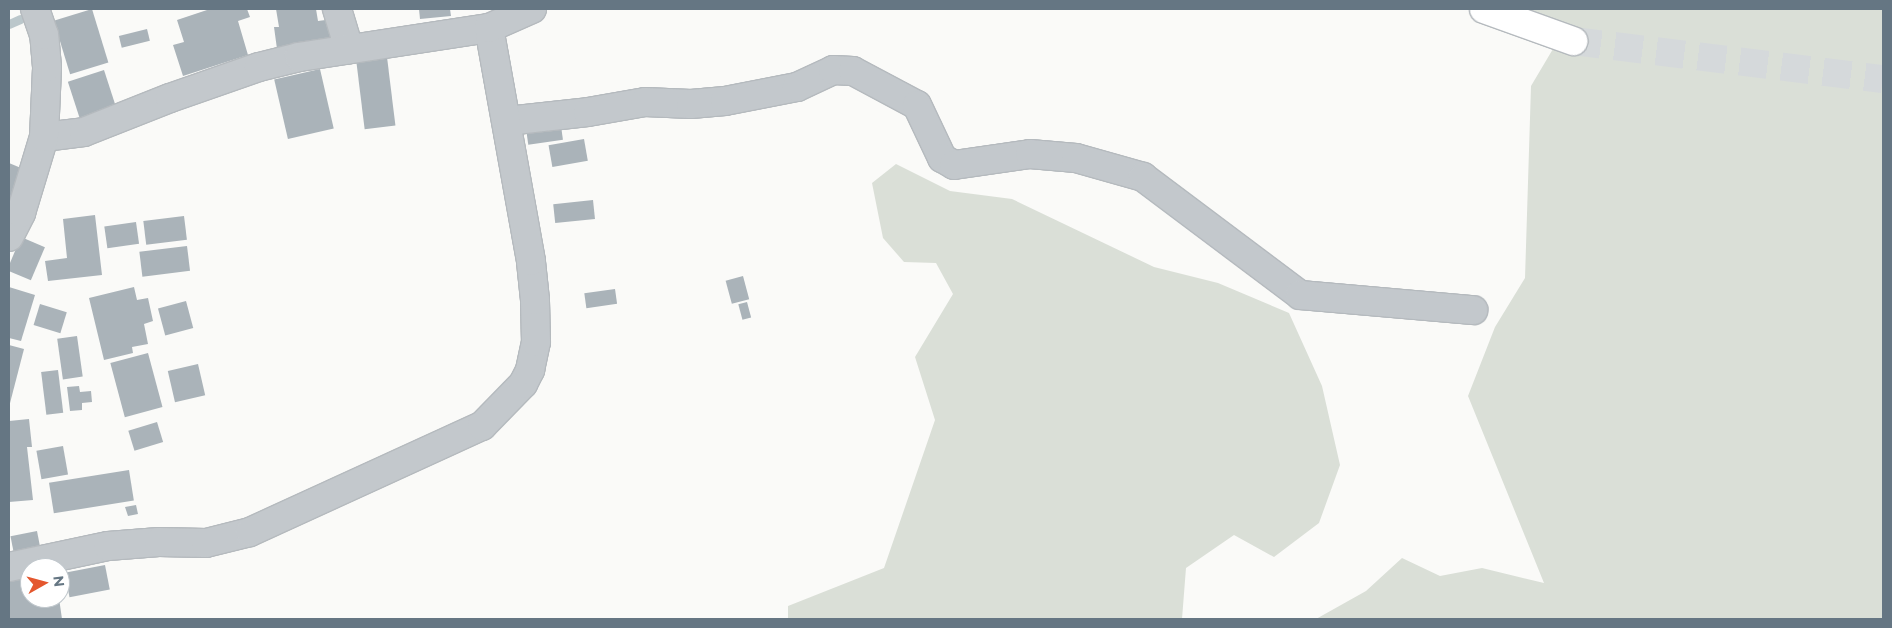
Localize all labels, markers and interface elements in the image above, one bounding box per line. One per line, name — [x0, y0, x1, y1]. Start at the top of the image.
north arrow — [20, 558, 70, 608]
text: N — [49, 575, 69, 588]

